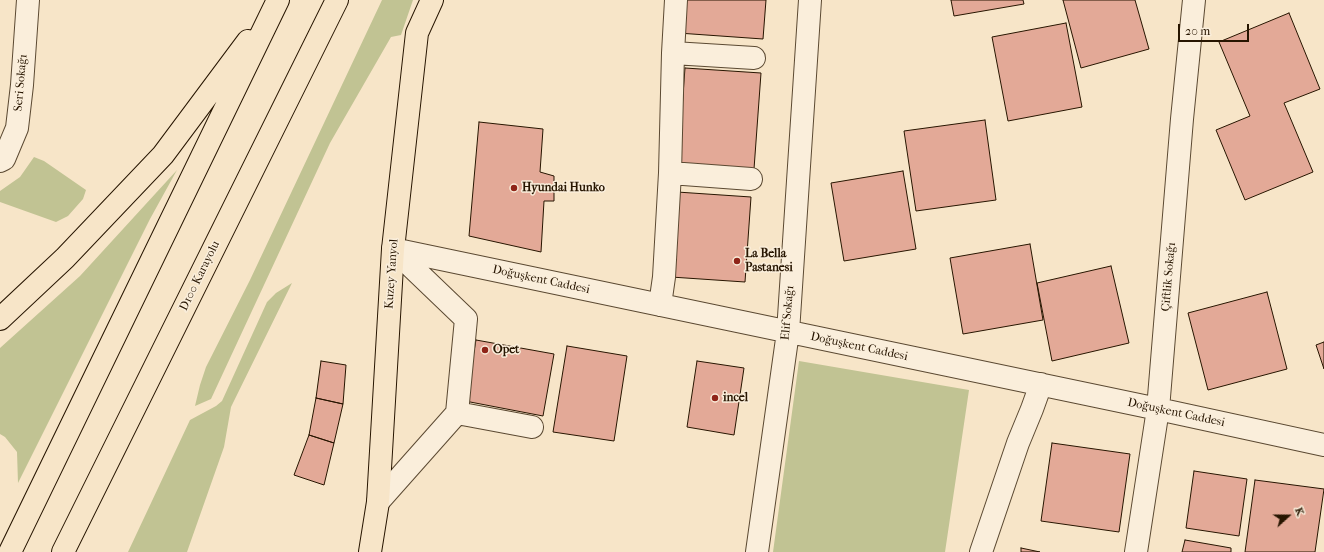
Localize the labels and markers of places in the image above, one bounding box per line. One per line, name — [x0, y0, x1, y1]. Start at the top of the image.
place label: Hyundai Hunko — [522, 181, 605, 195]
marker: Hyundai Hunko — [509, 183, 519, 193]
place label: La Bella Pastanesi — [745, 247, 793, 275]
marker: La Bella Pastanesi — [732, 256, 742, 266]
place label: Opet — [493, 343, 519, 357]
marker: Opet — [480, 345, 490, 355]
place label: incel — [723, 391, 748, 405]
marker: incel — [710, 393, 720, 403]

